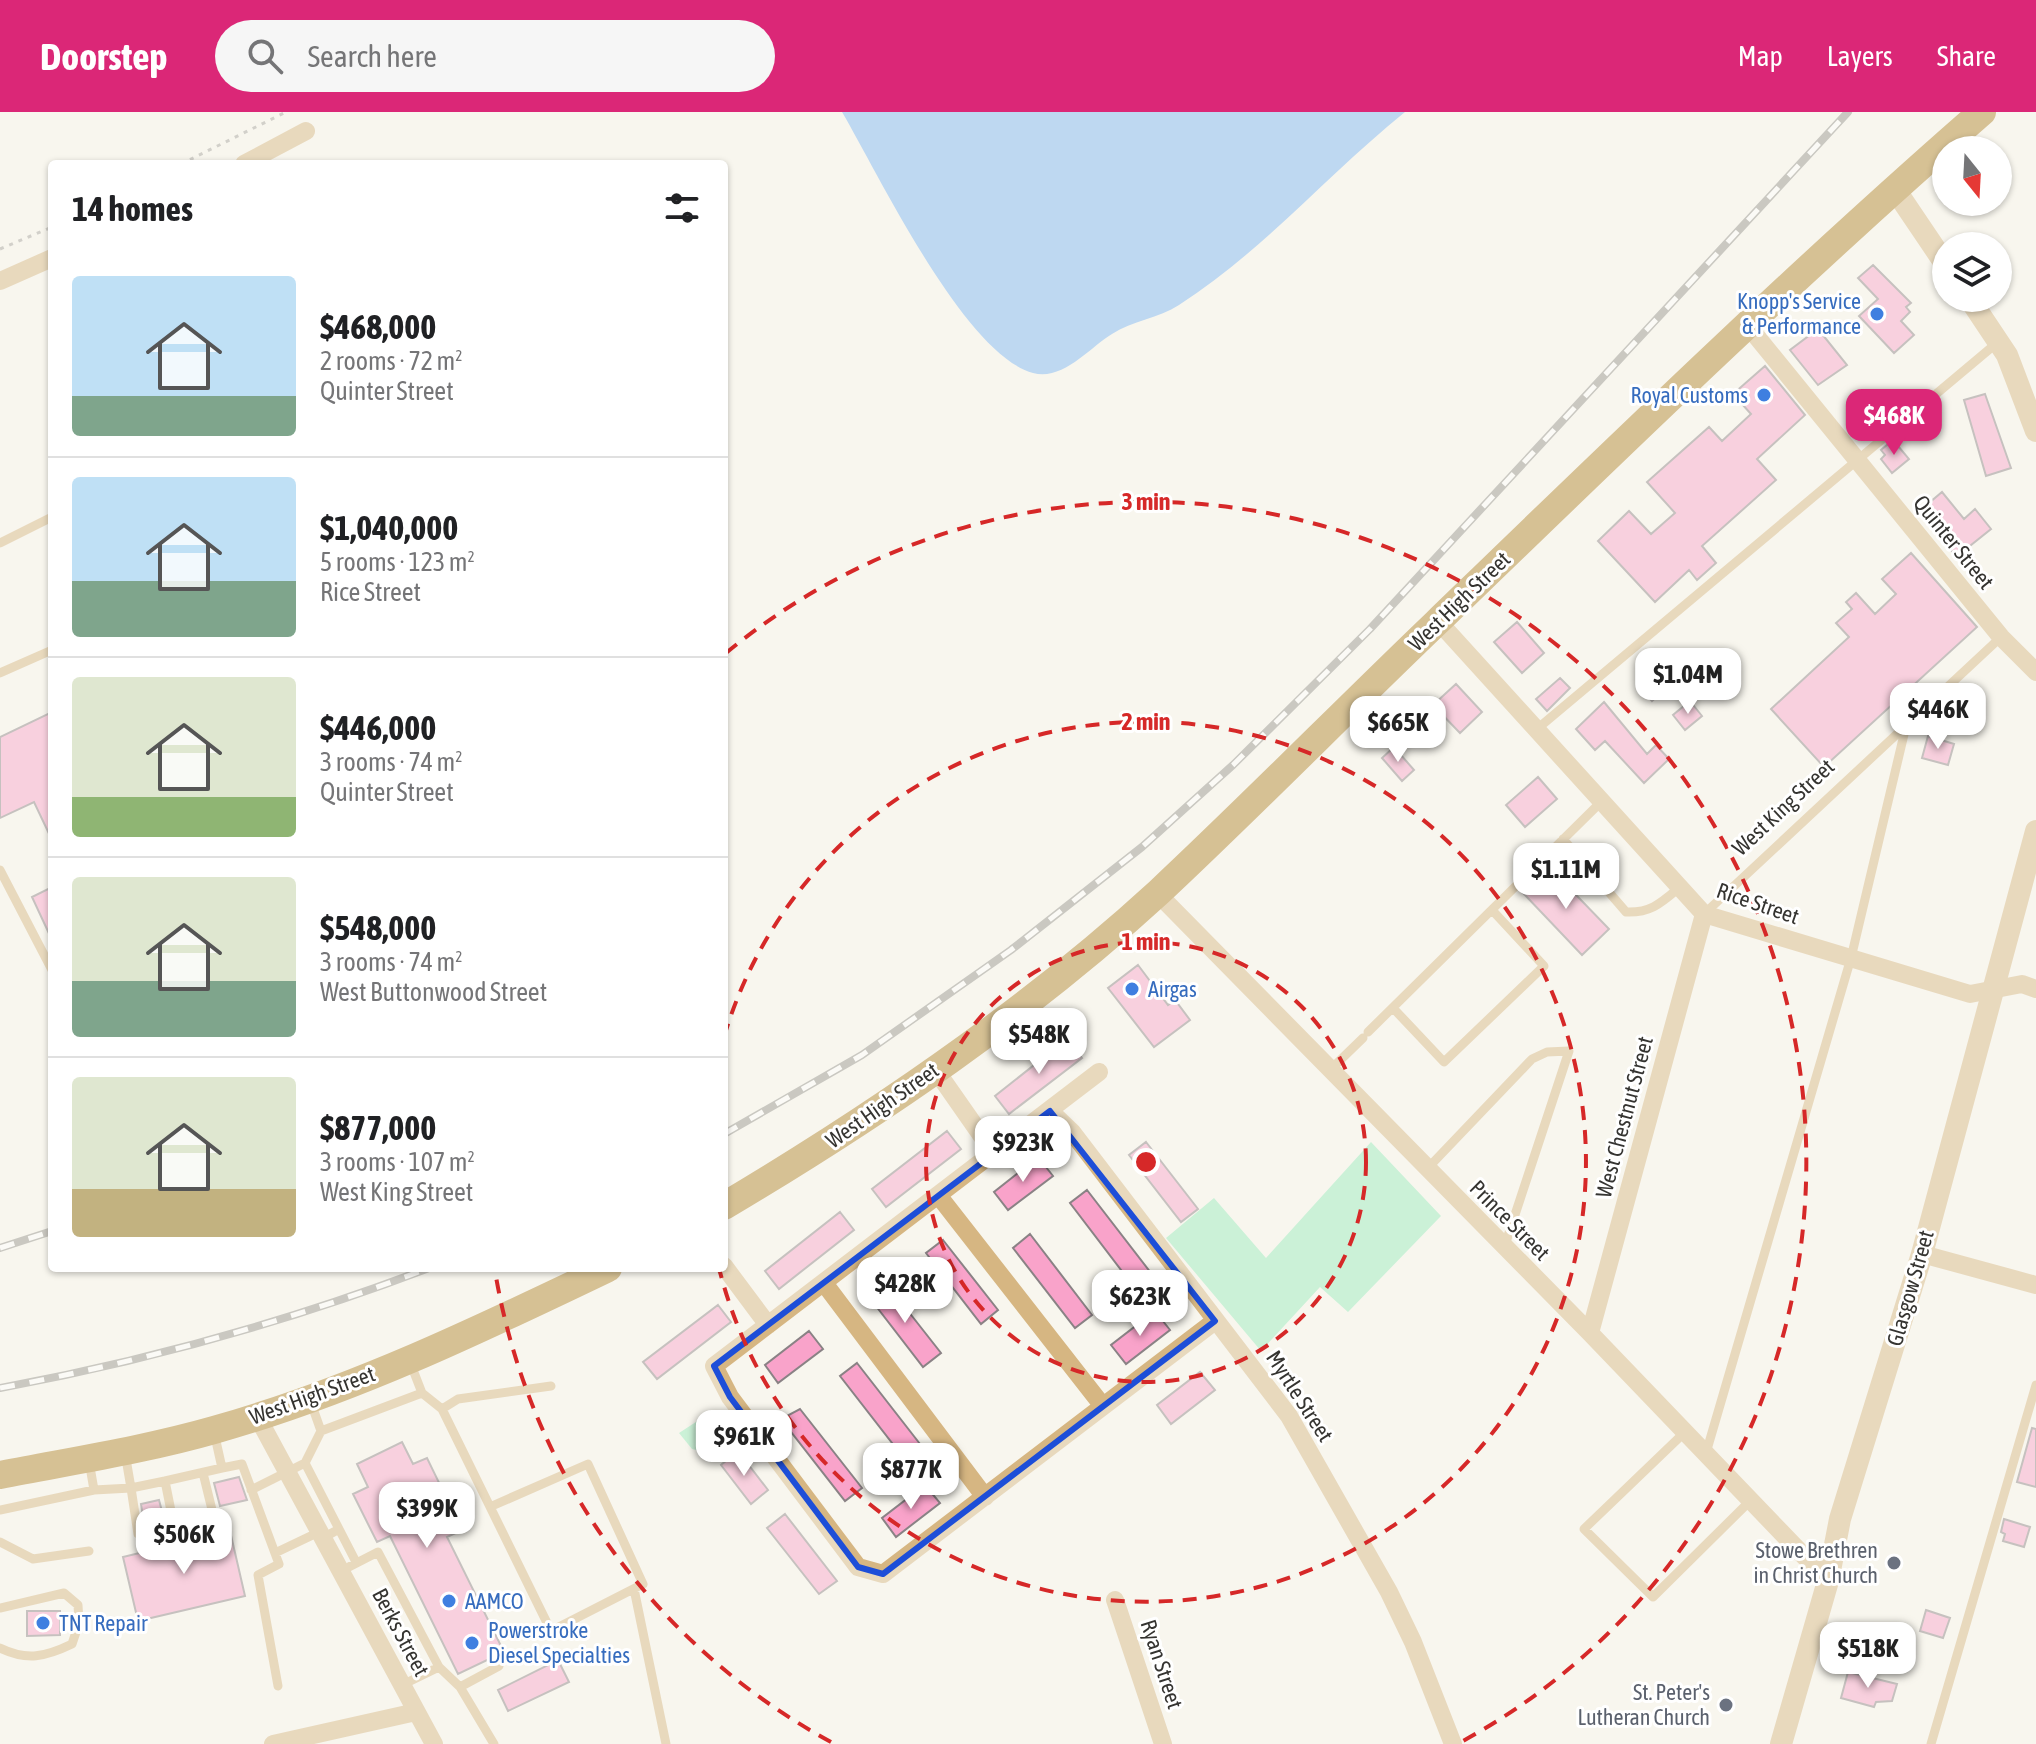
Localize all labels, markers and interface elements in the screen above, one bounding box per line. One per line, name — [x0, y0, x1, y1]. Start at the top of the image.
search box — [215, 20, 775, 92]
icon: search — [243, 34, 287, 78]
text: Doorstep — [40, 35, 167, 78]
text: Search here — [307, 39, 437, 73]
text: Map — [1738, 40, 1783, 72]
text: Layers — [1827, 40, 1893, 72]
text: Share — [1937, 40, 1996, 72]
north arrow — [1932, 136, 2012, 216]
map controls — [1932, 136, 2012, 312]
icon: filters — [660, 186, 704, 230]
text: 14 homes — [72, 189, 193, 228]
button: layers — [1932, 232, 2012, 312]
place label: Knopp's Service & Performance — [1737, 288, 1861, 339]
marker: Knopp's Service & Performance — [1868, 305, 1886, 323]
text: $468,000 — [320, 307, 436, 346]
icon: home — [136, 308, 232, 404]
text: 2 rooms · 72 m² — [320, 346, 462, 376]
text: Quinter Street — [320, 376, 454, 406]
place label: Royal Customs — [1631, 382, 1748, 408]
marker: Royal Customs — [1755, 386, 1773, 404]
pin: $468K — [1838, 389, 1950, 457]
text: $468K — [1864, 400, 1924, 430]
text: 3 min — [1121, 488, 1171, 515]
street label: Quinter Street — [1908, 490, 2000, 594]
text: $1,040,000 — [320, 508, 458, 547]
icon: home — [136, 509, 232, 605]
street label: West High Street — [1403, 546, 1515, 656]
text: 5 rooms · 123 m² — [320, 547, 475, 577]
text: Rice Street — [320, 577, 421, 607]
pin: $1.04M — [1623, 648, 1753, 716]
text: $1.04M — [1653, 659, 1723, 689]
pin: $446K — [1882, 683, 1994, 751]
text: $446K — [1908, 694, 1968, 724]
pin: $665K — [1342, 696, 1454, 764]
text: $665K — [1368, 707, 1428, 737]
text: $446,000 — [320, 708, 436, 747]
text: 2 min — [1121, 708, 1171, 735]
icon: home — [136, 709, 232, 805]
text: 3 rooms · 74 m² — [320, 747, 462, 777]
street label: West King Street — [1727, 753, 1839, 861]
text: Quinter Street — [320, 777, 454, 807]
pin: $1.11M — [1501, 843, 1631, 911]
text: $1.11M — [1531, 854, 1601, 884]
street label: Rice Street — [1713, 877, 1803, 929]
text: $548,000 — [320, 908, 436, 947]
icon: home — [136, 909, 232, 1005]
text: 1 min — [1121, 928, 1171, 955]
text: 3 rooms · 74 m² — [320, 947, 462, 977]
place label: Airgas — [1148, 976, 1197, 1002]
text: West Buttonwood Street — [320, 977, 547, 1007]
marker: Airgas — [1123, 980, 1141, 998]
pin: $548K — [983, 1008, 1095, 1076]
text: $548K — [1009, 1019, 1069, 1049]
street label: West Chestnut Street — [1590, 1033, 1658, 1201]
street label: West High Street — [821, 1057, 943, 1153]
text: $877,000 — [320, 1108, 436, 1147]
icon: home — [136, 1109, 232, 1205]
pin: $923K — [967, 1116, 1079, 1184]
text: $923K — [993, 1127, 1053, 1157]
text: 3 rooms · 107 m² — [320, 1147, 475, 1177]
centre of rings — [1132, 1148, 1160, 1176]
street label: Prince Street — [1465, 1175, 1555, 1265]
text: West King Street — [320, 1177, 473, 1207]
street label: Glasgow Street — [1881, 1227, 1939, 1349]
pin: $428K — [849, 1257, 961, 1325]
text: $428K — [875, 1268, 935, 1298]
pin: $623K — [1084, 1270, 1196, 1338]
text: $623K — [1110, 1281, 1170, 1311]
street label: Myrtle Street — [1261, 1346, 1339, 1446]
street label: West High Street — [246, 1360, 378, 1430]
pin: $961K — [688, 1410, 800, 1478]
text: $961K — [714, 1421, 774, 1451]
pin: $877K — [855, 1443, 967, 1511]
text: $877K — [881, 1454, 941, 1484]
pin: $399K — [371, 1482, 483, 1550]
text: $399K — [397, 1493, 457, 1523]
pin: $506K — [128, 1508, 240, 1576]
text: $506K — [154, 1519, 214, 1549]
place label: Stowe Brethren in Christ Church — [1754, 1537, 1878, 1588]
marker: Stowe Brethren in Christ Church — [1885, 1554, 1903, 1572]
street label: Berks Street — [367, 1584, 435, 1680]
place label: AAMCO — [465, 1588, 524, 1614]
marker: AAMCO — [440, 1592, 458, 1610]
place label: TNT Repair — [59, 1610, 148, 1636]
marker: TNT Repair — [34, 1614, 52, 1632]
street label: Ryan Street — [1135, 1616, 1189, 1712]
place label: Powerstroke Diesel Specialties — [488, 1617, 630, 1668]
pin: $518K — [1812, 1622, 1924, 1690]
text: $518K — [1838, 1633, 1898, 1663]
marker: Powerstroke Diesel Specialties — [463, 1634, 481, 1652]
place label: St. Peter's Lutheran Church — [1577, 1679, 1710, 1730]
marker: St. Peter's Lutheran Church — [1717, 1696, 1735, 1714]

